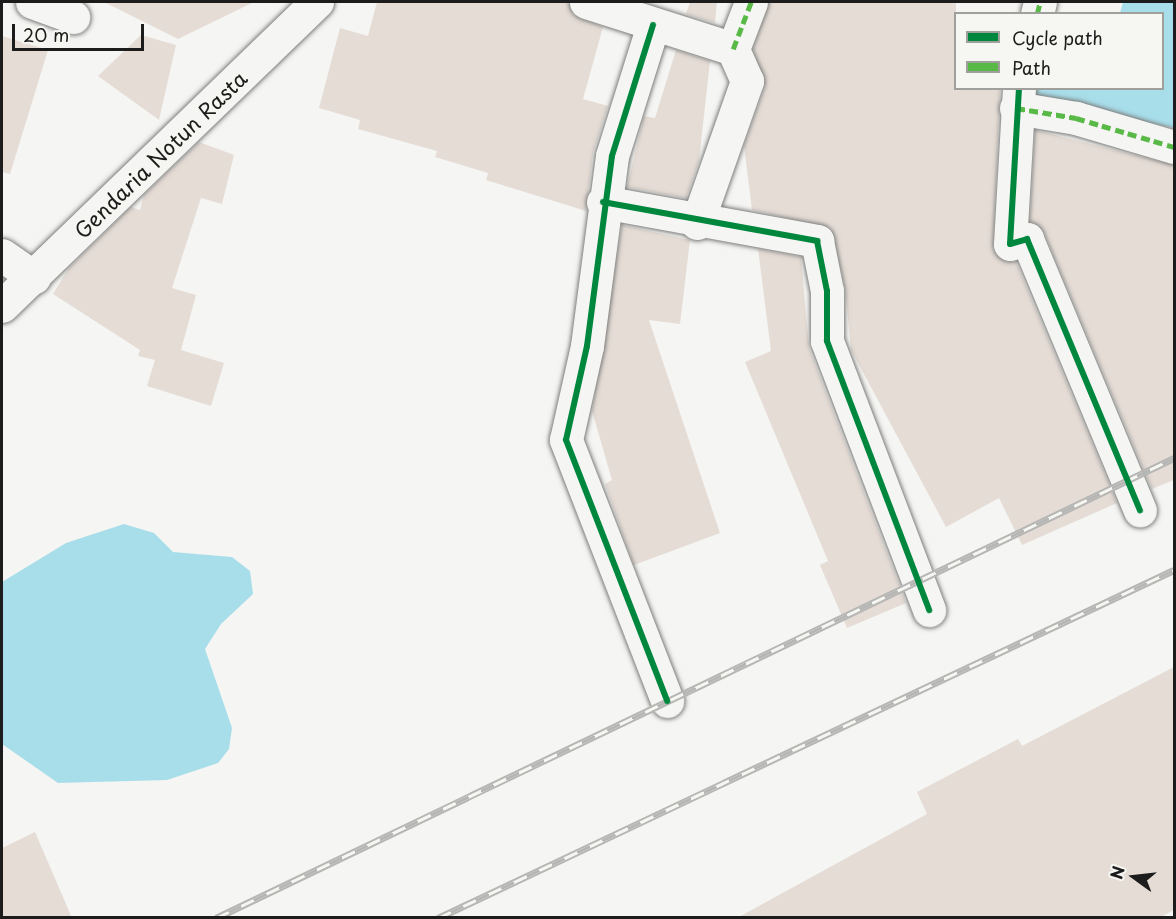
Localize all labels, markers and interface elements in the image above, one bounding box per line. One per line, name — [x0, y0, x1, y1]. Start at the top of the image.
scale bar — [15, 12, 147, 50]
legend — [954, 12, 1164, 90]
text: 20 m — [23, 21, 69, 48]
text: Cycle path — [1012, 24, 1103, 51]
text: Path — [1012, 54, 1051, 81]
street label: Gendaria Notun Rasta — [69, 65, 251, 243]
north arrow — [1104, 847, 1164, 907]
text: N — [1103, 863, 1130, 882]

